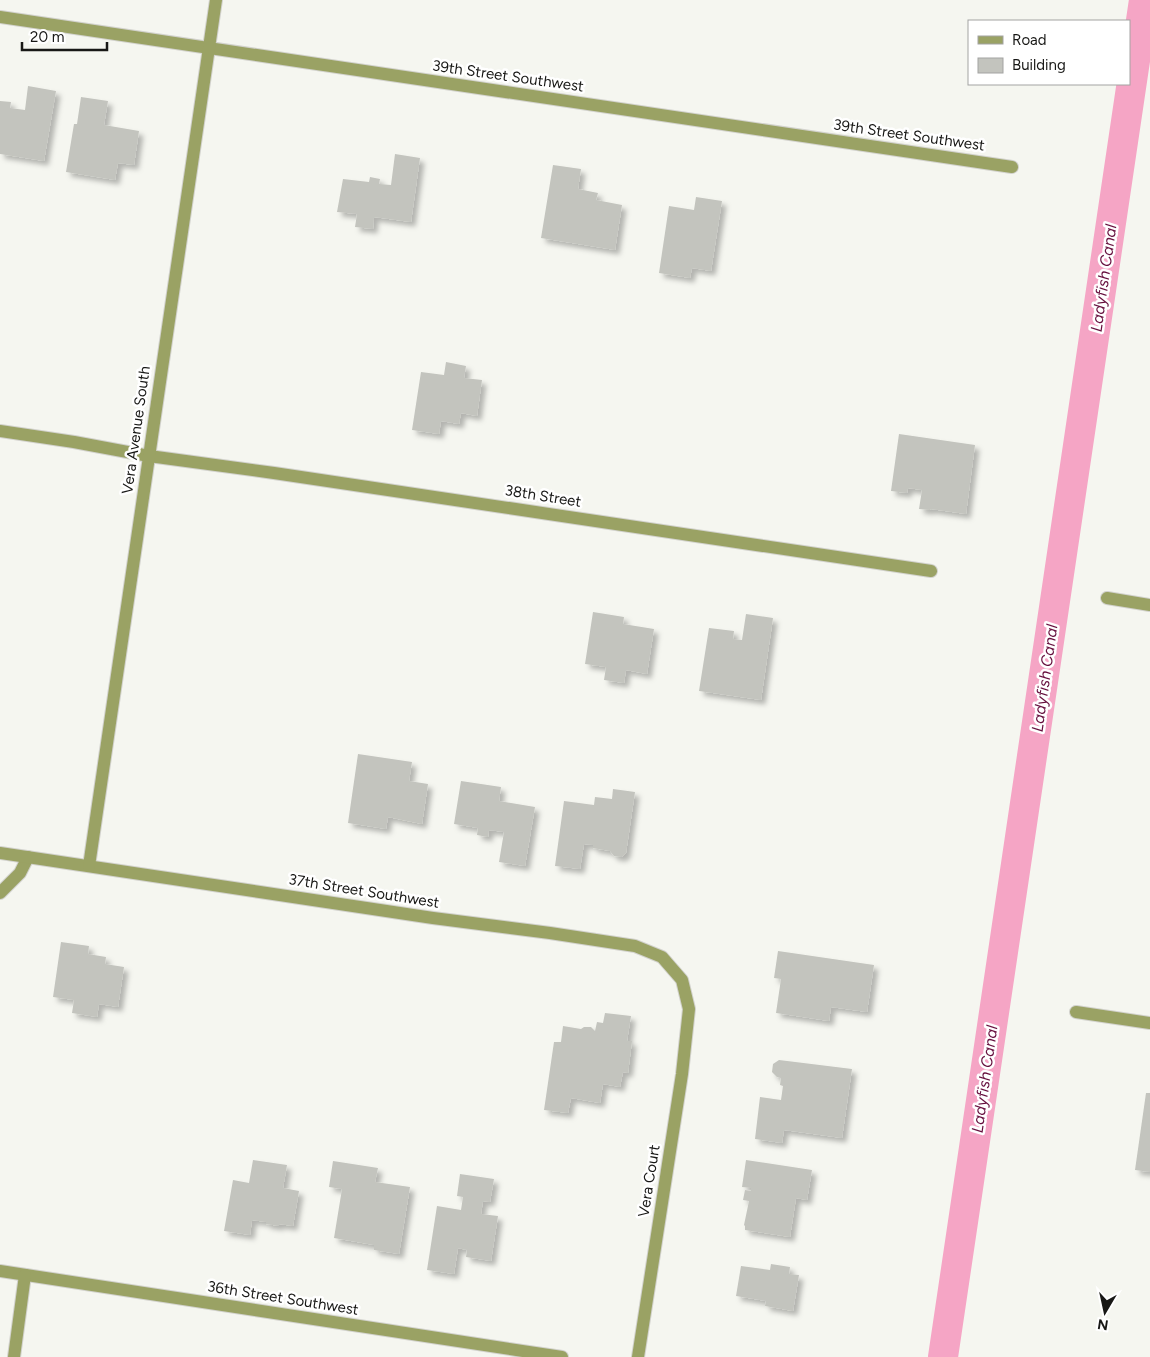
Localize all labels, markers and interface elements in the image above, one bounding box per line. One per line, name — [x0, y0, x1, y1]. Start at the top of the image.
scale bar — [22, 20, 108, 52]
legend — [968, 20, 1130, 85]
text: 20 m — [30, 28, 64, 46]
text: Road — [1012, 31, 1047, 49]
street label: 39th Street Southwest — [431, 56, 585, 96]
text: Building — [1012, 56, 1066, 74]
street label: 39th Street Southwest — [832, 115, 986, 155]
water label: Ladyfish Canal — [1087, 223, 1121, 333]
street label: Vera Avenue South — [118, 365, 154, 495]
street label: 38th Street — [504, 481, 583, 511]
water label: Ladyfish Canal — [1028, 623, 1062, 733]
street label: 37th Street Southwest — [287, 870, 441, 912]
water label: Ladyfish Canal — [968, 1024, 1002, 1134]
street label: Vera Court — [634, 1143, 664, 1218]
street label: 36th Street Southwest — [206, 1277, 360, 1319]
north arrow — [1080, 1287, 1130, 1337]
text: N — [1096, 1315, 1110, 1334]

